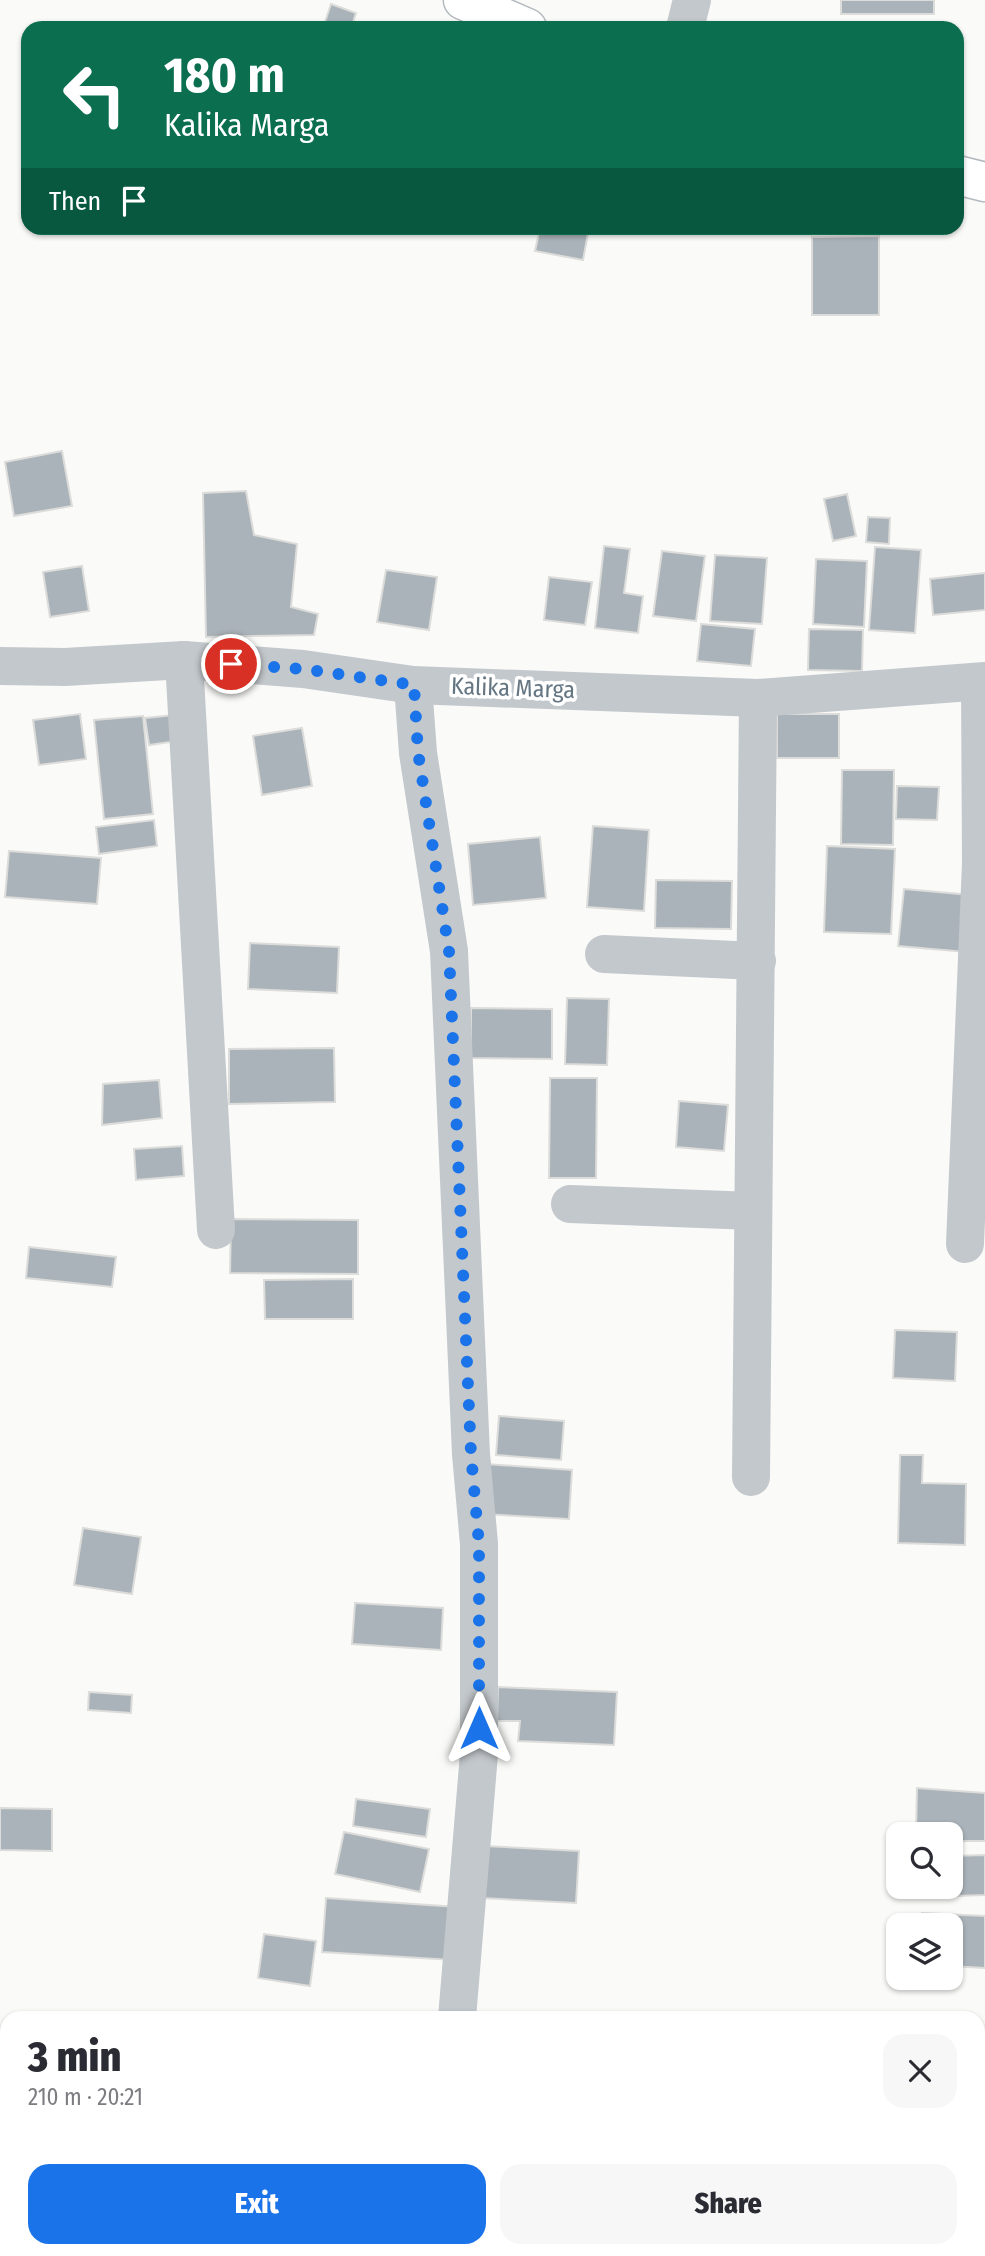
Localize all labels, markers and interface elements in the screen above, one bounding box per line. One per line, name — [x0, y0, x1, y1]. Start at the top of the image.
text: 180 m — [164, 46, 285, 105]
icon: left — [49, 49, 140, 140]
text: Kalika Marga — [164, 106, 329, 144]
icon: arrive — [115, 182, 153, 220]
text: Then — [49, 186, 101, 217]
pin — [201, 634, 261, 694]
icon: arrive — [212, 645, 250, 683]
street label: Kalika Marga — [450, 672, 576, 704]
position arrow — [442, 1691, 516, 1765]
map controls — [886, 1822, 963, 1990]
button: search — [886, 1822, 963, 1899]
button: layers — [886, 1913, 963, 1990]
text: 3 min — [28, 2032, 121, 2082]
button: close — [883, 2034, 957, 2108]
text: 210 m · 20:21 — [28, 2083, 143, 2111]
button: Exit — [28, 2164, 486, 2244]
button: Share — [500, 2164, 957, 2244]

